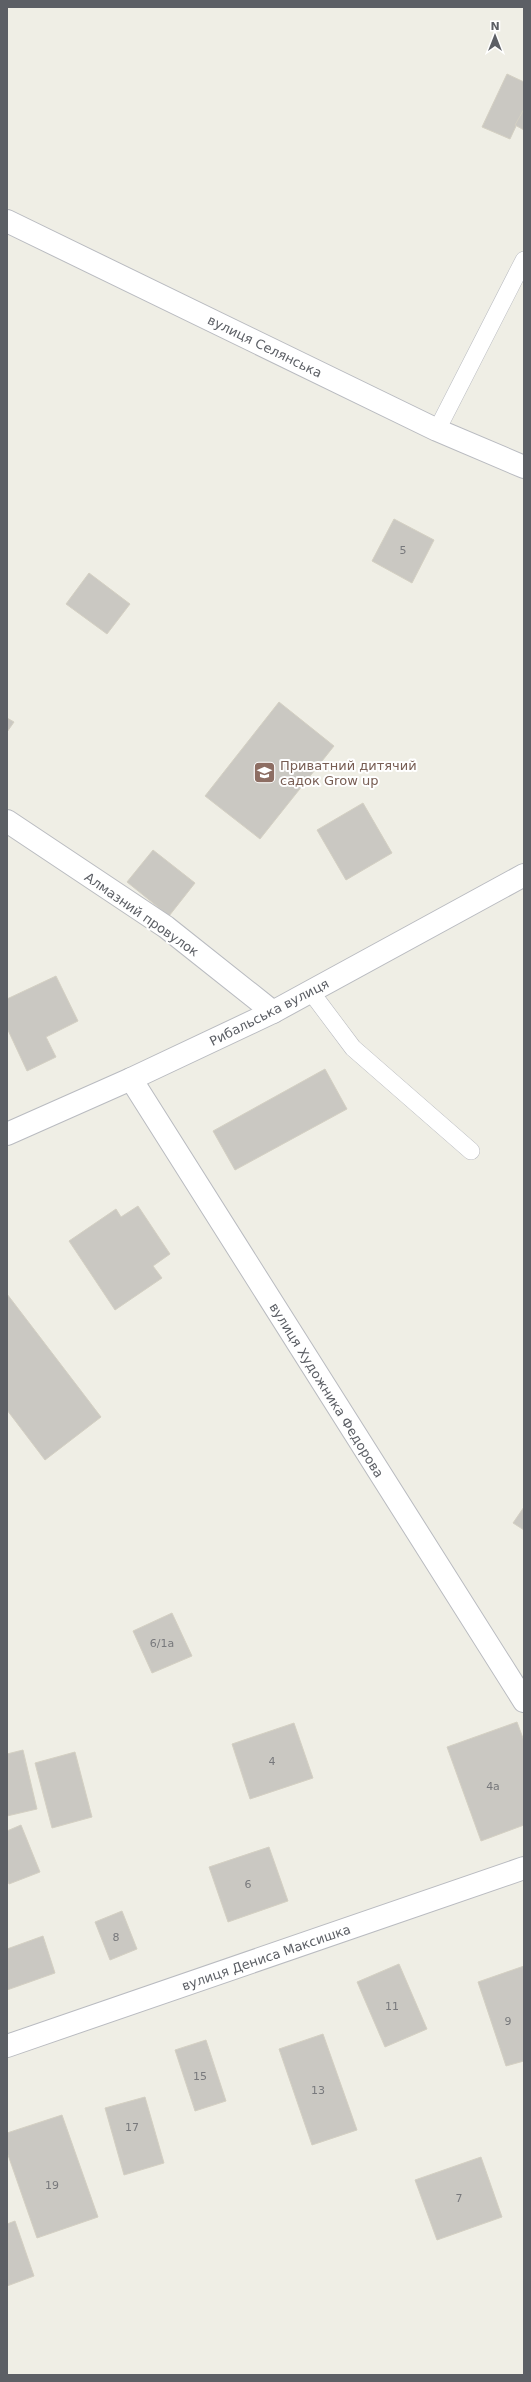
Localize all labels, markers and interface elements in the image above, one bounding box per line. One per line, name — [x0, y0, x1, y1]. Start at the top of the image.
north arrow — [475, 16, 515, 56]
text: N — [490, 20, 500, 33]
street label: вулиця Селянська — [205, 312, 324, 381]
house number: 5 — [400, 544, 407, 557]
place label: Приватний дитячий садок Grow up — [280, 758, 417, 788]
school or university icon: Приватний дитячий садок Grow up — [251, 759, 277, 785]
street label: Алмазний провулок — [82, 869, 202, 960]
street label: Рибальська вулиця — [207, 976, 331, 1049]
street label: вулиця Художника Федорова — [266, 1300, 387, 1480]
house number: 6/1а — [150, 1637, 174, 1650]
house number: 4 — [269, 1755, 276, 1768]
house number: 4а — [486, 1780, 500, 1793]
house number: 6 — [245, 1878, 252, 1891]
street label: вулиця Дениса Максишка — [180, 1921, 353, 1993]
house number: 8 — [113, 1931, 120, 1944]
house number: 11 — [385, 2000, 399, 2013]
house number: 9 — [505, 2015, 512, 2028]
house number: 15 — [193, 2070, 207, 2083]
house number: 13 — [311, 2084, 325, 2097]
house number: 17 — [125, 2121, 139, 2134]
house number: 19 — [45, 2179, 59, 2192]
house number: 7 — [456, 2192, 463, 2205]

